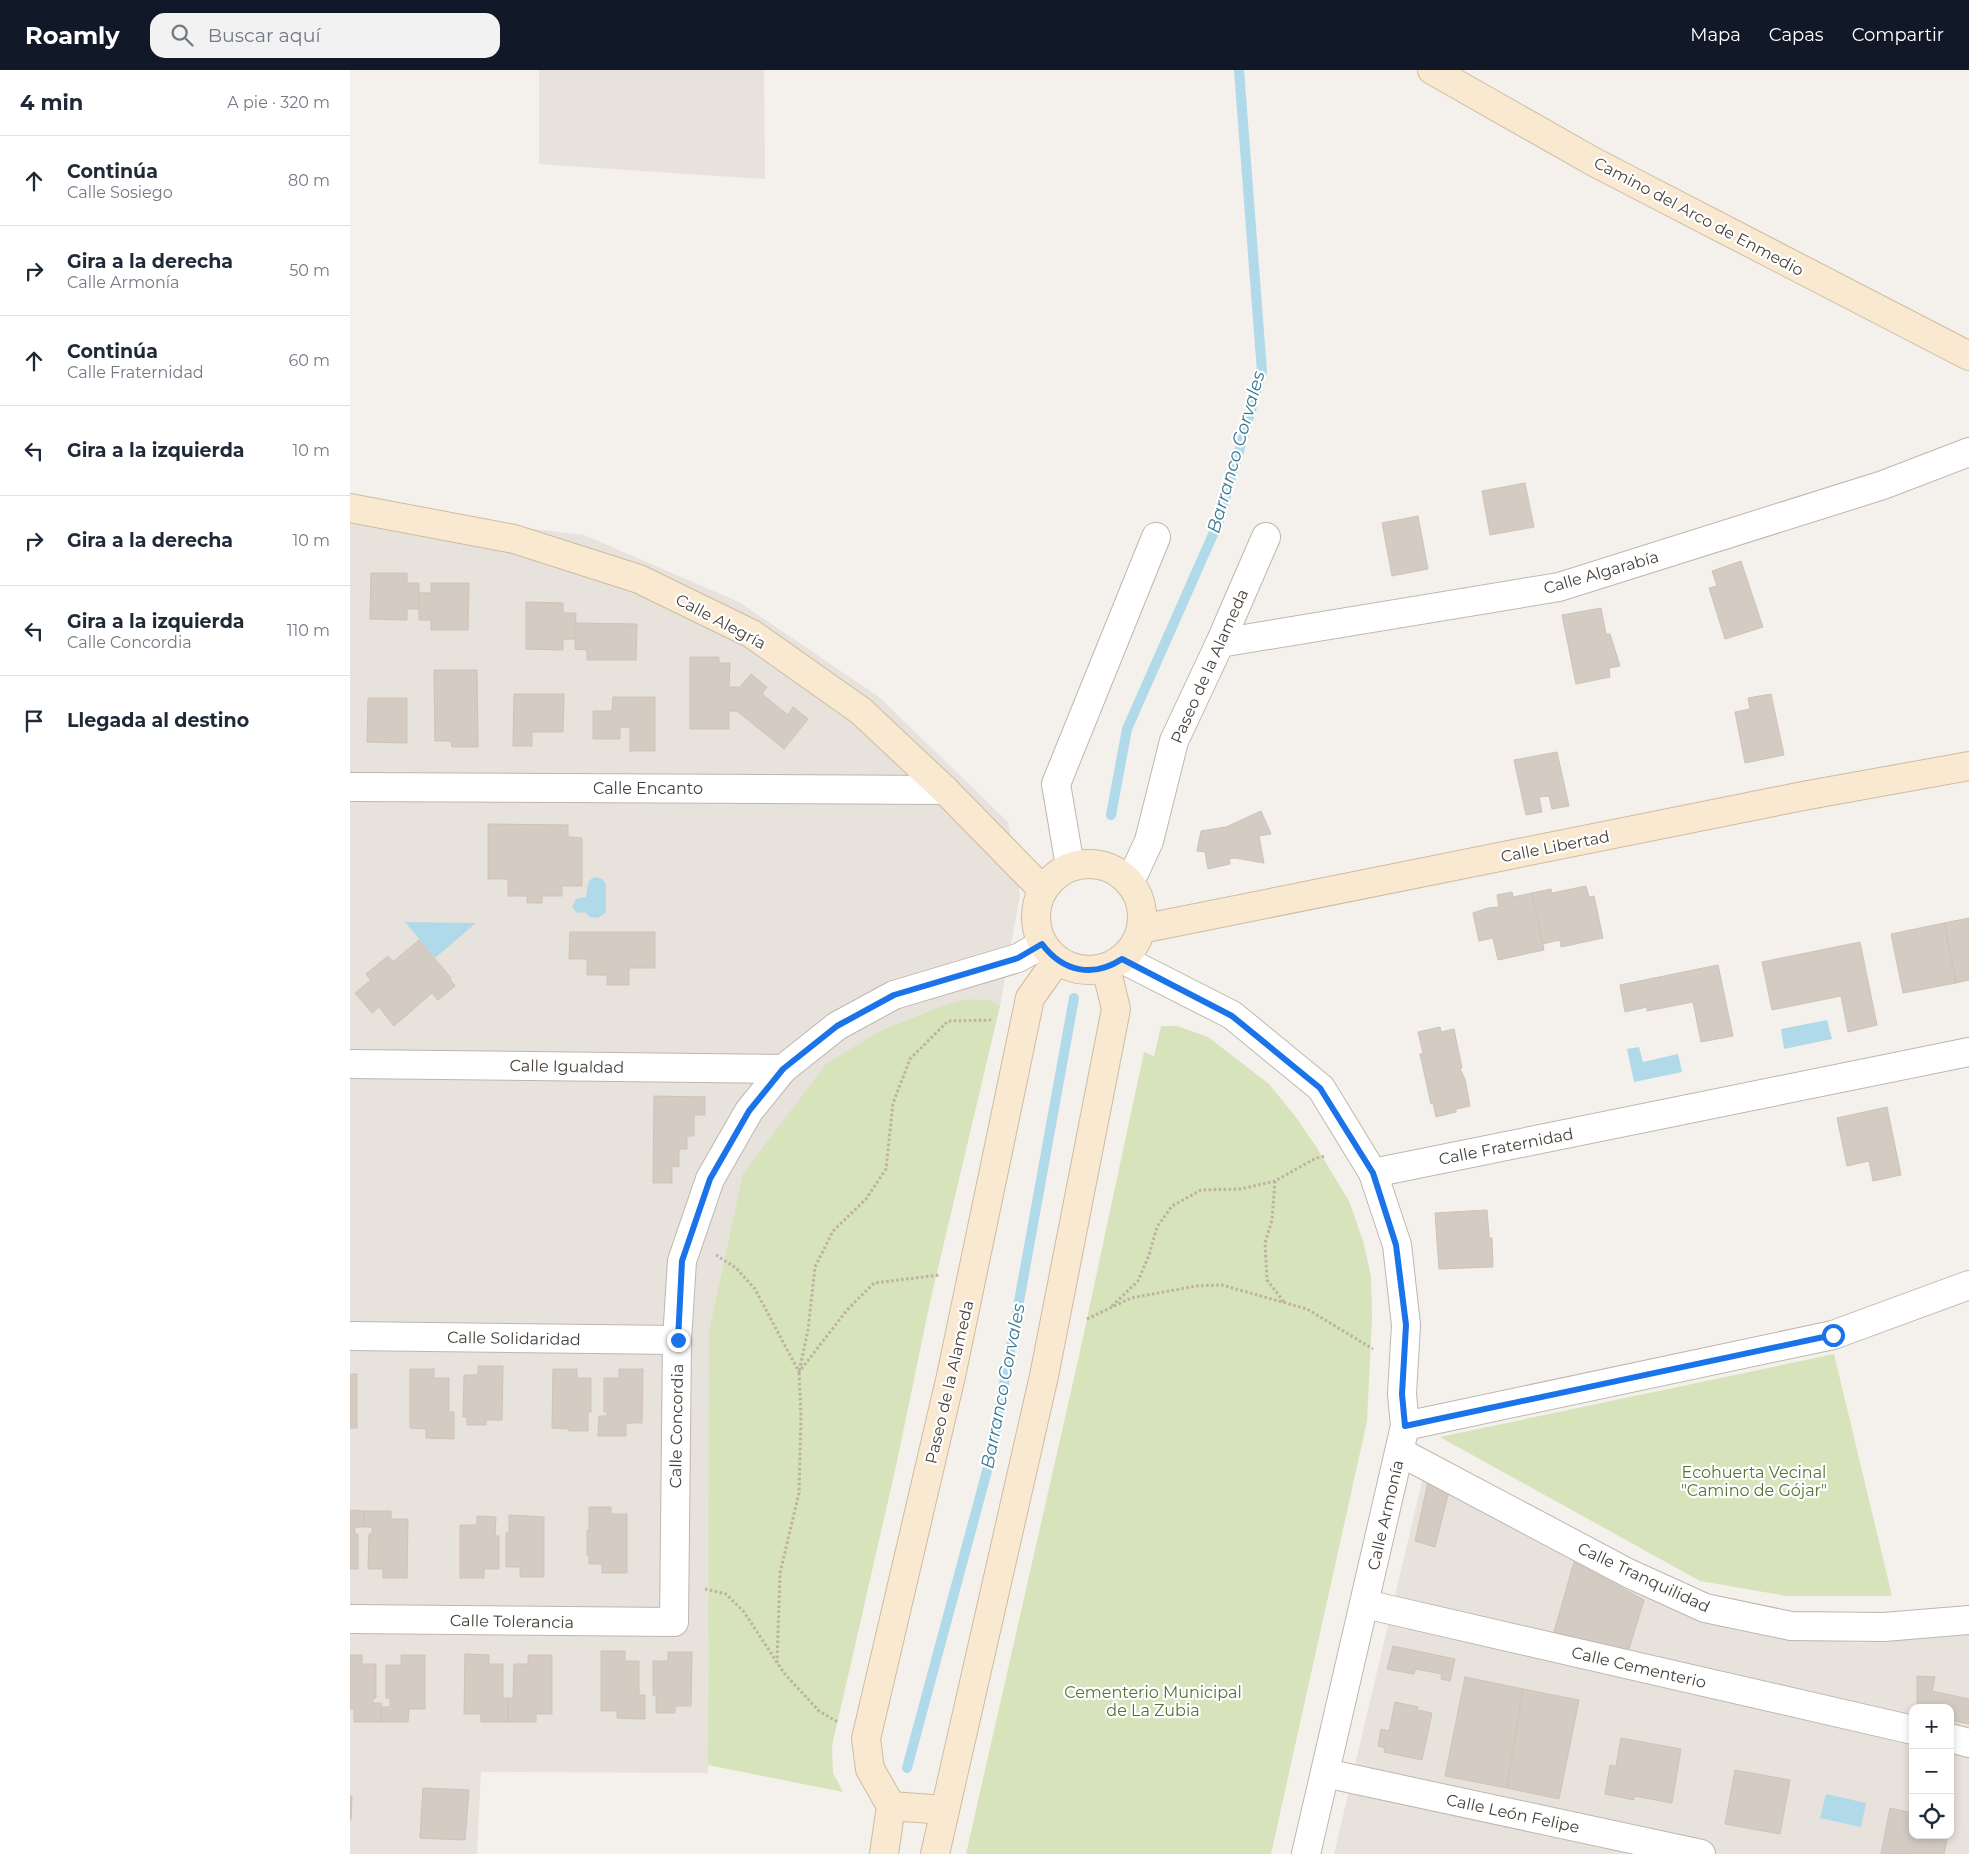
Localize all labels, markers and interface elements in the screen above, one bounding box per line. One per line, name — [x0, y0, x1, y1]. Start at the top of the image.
search box — [150, 13, 500, 58]
text: Roamly — [25, 21, 120, 50]
icon: search — [168, 21, 196, 49]
text: Buscar aquí — [208, 24, 321, 47]
text: Mapa — [1690, 24, 1741, 46]
text: Capas — [1769, 24, 1824, 46]
text: Compartir — [1852, 24, 1944, 46]
text: 4 min — [20, 90, 83, 115]
text: A pie · 320 m — [227, 93, 330, 112]
street label: Camino del Arco de Enmedio — [1591, 153, 1807, 280]
text: Continúa — [67, 160, 158, 183]
icon: ahead — [20, 167, 48, 195]
text: 80 m — [288, 171, 330, 190]
text: Calle Sosiego — [67, 183, 173, 202]
text: Gira a la derecha — [67, 250, 233, 273]
icon: right — [20, 257, 48, 285]
text: 50 m — [289, 261, 330, 280]
text: Calle Armonía — [67, 273, 179, 292]
text: Continúa — [67, 340, 158, 363]
icon: ahead — [20, 347, 48, 375]
text: 60 m — [288, 351, 330, 370]
text: Calle Fraternidad — [67, 363, 204, 382]
water label: Barranco Corvales — [1202, 368, 1270, 536]
icon: left — [20, 437, 48, 465]
text: Gira a la izquierda — [67, 439, 245, 462]
text: 10 m — [292, 441, 330, 460]
icon: right — [20, 527, 48, 555]
text: Gira a la derecha — [67, 529, 233, 552]
text: 10 m — [292, 531, 330, 550]
street label: Calle Algarabía — [1541, 547, 1661, 598]
street label: Paseo de la Alameda — [1167, 586, 1252, 746]
street label: Calle Alegría — [672, 590, 769, 653]
text: Gira a la izquierda — [67, 610, 245, 633]
icon: left — [20, 617, 48, 645]
text: 110 m — [287, 621, 330, 640]
text: Calle Concordia — [67, 633, 192, 652]
icon: arrive — [20, 707, 48, 735]
text: Llegada al destino — [67, 709, 249, 732]
street label: Calle Encanto — [593, 779, 703, 798]
street label: Calle Libertad — [1499, 827, 1611, 866]
street label: Calle Igualdad — [510, 1056, 624, 1077]
street label: Calle Fraternidad — [1437, 1124, 1575, 1169]
street label: Paseo de la Alameda — [921, 1299, 978, 1466]
water label: Barranco Corvales — [976, 1301, 1030, 1470]
route start — [1822, 1324, 1845, 1347]
street label: Calle Solidaridad — [447, 1328, 581, 1349]
route end — [667, 1329, 690, 1352]
street label: Calle Concordia — [666, 1364, 687, 1488]
street label: Calle Armonía — [1364, 1458, 1407, 1572]
park label: Ecohuerta Vecinal "Camino de Gójar" — [1681, 1463, 1827, 1500]
street label: Calle Tranquilidad — [1575, 1538, 1713, 1616]
street label: Calle Tolerancia — [450, 1611, 574, 1632]
street label: Calle Cementerio — [1570, 1643, 1708, 1692]
park label: Cementerio Municipal de La Zubia — [1064, 1683, 1242, 1720]
map controls — [1909, 1704, 1954, 1839]
button: + — [1909, 1704, 1954, 1749]
button: − — [1909, 1749, 1954, 1794]
street label: Calle León Felipe — [1445, 1790, 1581, 1837]
button: locate — [1909, 1794, 1954, 1839]

